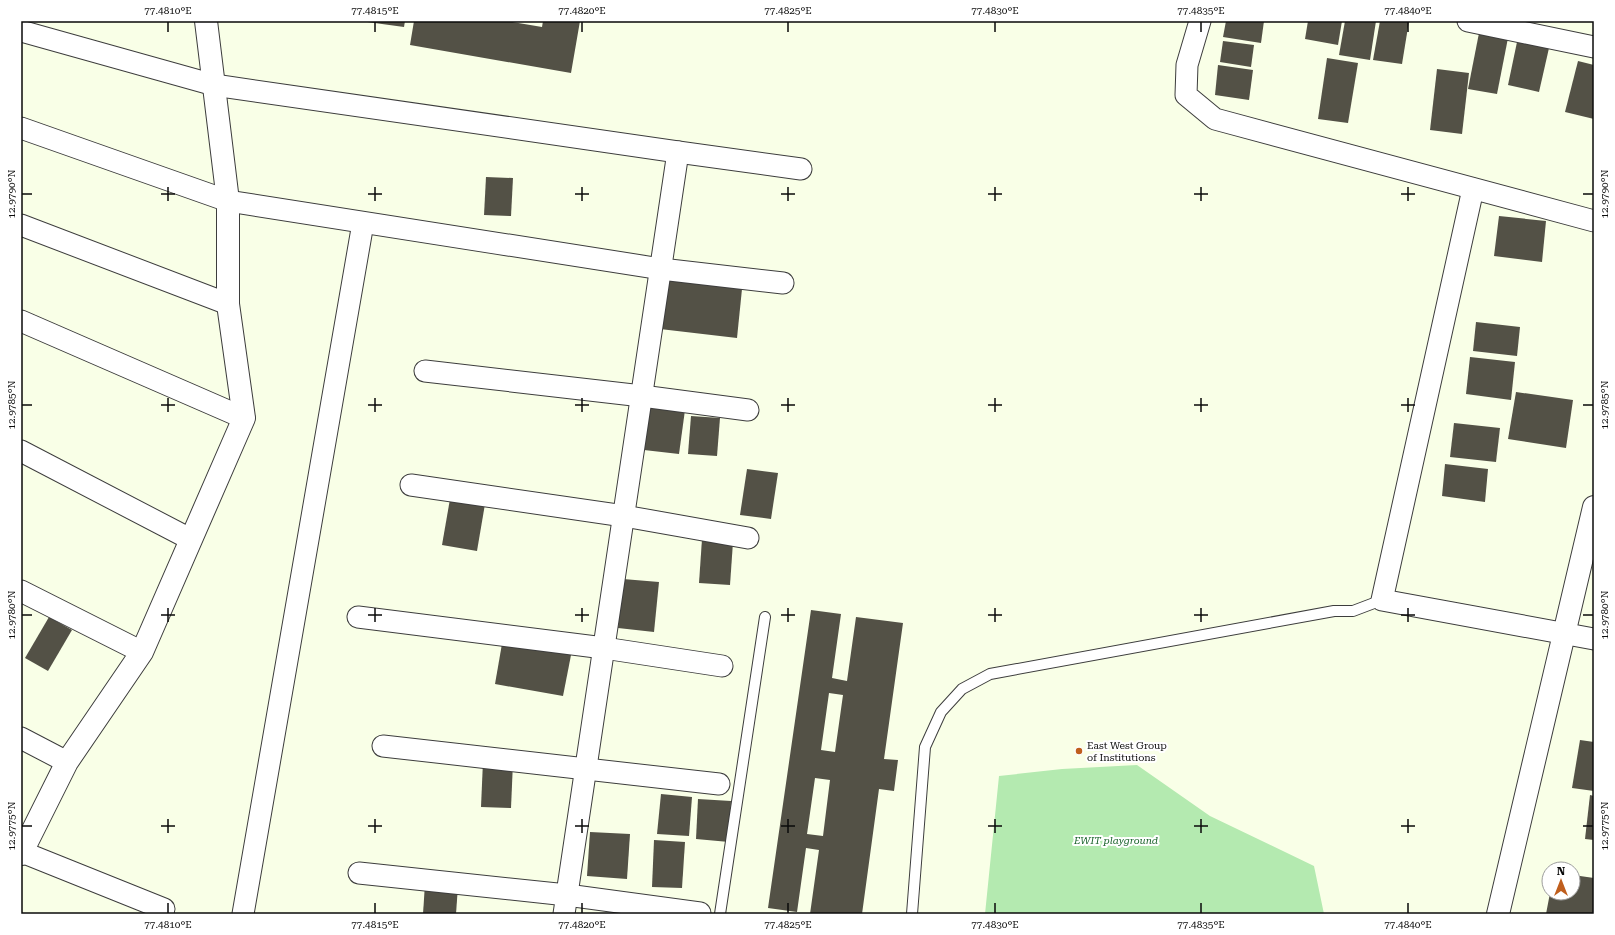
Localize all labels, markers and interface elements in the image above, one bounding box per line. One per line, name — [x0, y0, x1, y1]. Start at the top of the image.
text: 77.4810°E — [144, 5, 192, 16]
text: 77.4815°E — [351, 5, 399, 16]
text: 77.4820°E — [558, 5, 606, 16]
text: 77.4825°E — [764, 5, 812, 16]
text: 77.4830°E — [971, 5, 1019, 16]
text: 77.4835°E — [1177, 5, 1225, 16]
text: 77.4840°E — [1384, 5, 1432, 16]
text: 12.9790°N — [6, 169, 17, 219]
text: 12.9790°N — [1599, 169, 1610, 219]
text: 12.9785°N — [6, 380, 17, 430]
text: 12.9785°N — [1599, 380, 1610, 430]
text: 12.9780°N — [6, 590, 17, 640]
text: 12.9780°N — [1599, 590, 1610, 640]
place label: East West Group of Institutions — [1087, 740, 1167, 763]
marker: East West Group of Institutions — [1074, 746, 1084, 756]
text: 12.9775°N — [6, 801, 17, 851]
text: 12.9775°N — [1599, 801, 1610, 851]
park label: EWIT playground — [1073, 835, 1158, 846]
north arrow — [1541, 861, 1581, 901]
text: N — [1557, 865, 1566, 878]
text: 77.4810°E — [144, 919, 192, 930]
text: 77.4815°E — [351, 919, 399, 930]
text: 77.4820°E — [558, 919, 606, 930]
text: 77.4825°E — [764, 919, 812, 930]
text: 77.4830°E — [971, 919, 1019, 930]
text: 77.4835°E — [1177, 919, 1225, 930]
text: 77.4840°E — [1384, 919, 1432, 930]

